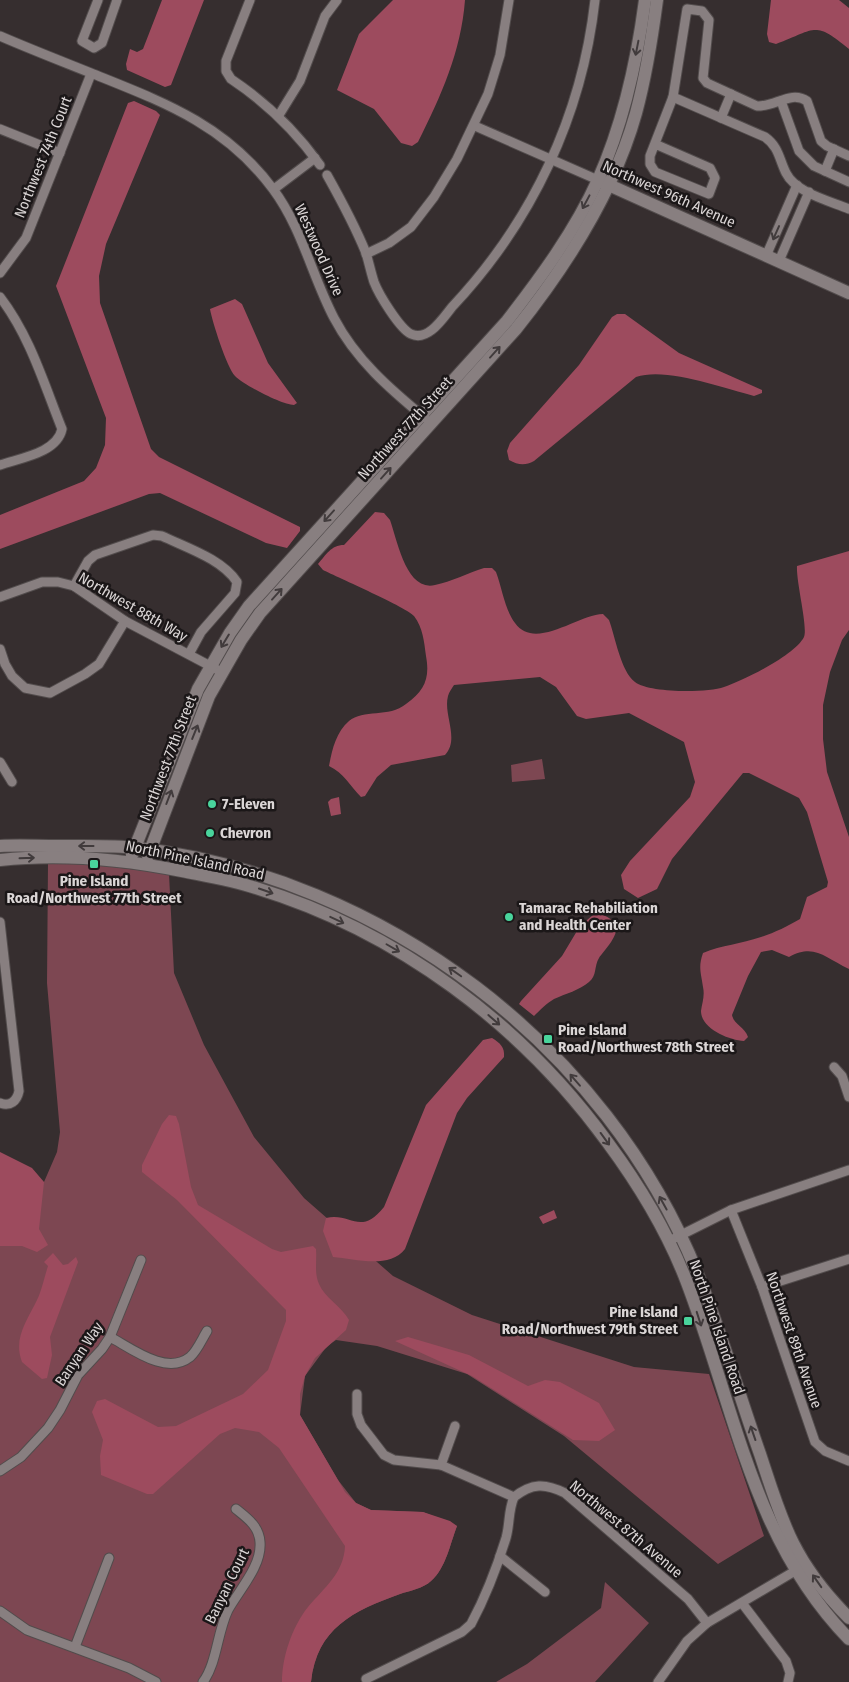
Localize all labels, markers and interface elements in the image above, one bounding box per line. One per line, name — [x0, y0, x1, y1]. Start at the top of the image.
one-way arrow — [632, 40, 641, 56]
street label: Northwest 74th Court — [10, 94, 76, 220]
street label: Northwest 96th Avenue — [600, 157, 738, 231]
one-way arrow — [581, 194, 591, 209]
street label: Westwood Drive — [291, 201, 347, 299]
one-way arrow — [770, 225, 780, 240]
one-way arrow — [489, 346, 501, 359]
street label: Northwest 77th Street — [354, 373, 456, 483]
one-way arrow — [380, 467, 392, 480]
one-way arrow — [323, 510, 335, 522]
street label: Northwest 88th Way — [75, 568, 191, 646]
one-way arrow — [271, 587, 283, 600]
one-way arrow — [220, 633, 230, 647]
street label: Northwest 77th Street — [136, 693, 200, 823]
one-way arrow — [190, 725, 200, 740]
one-way arrow — [165, 790, 174, 805]
place label: 7-Eleven — [222, 795, 275, 813]
marker: 7-Eleven — [206, 798, 218, 810]
place label: Chevron — [220, 824, 271, 842]
marker: Chevron — [204, 827, 216, 839]
street label: North Pine Island Road — [124, 837, 266, 883]
one-way arrow — [78, 841, 94, 851]
one-way arrow — [19, 854, 35, 863]
marker: Pine Island Road/Northwest 77th Street — [88, 858, 100, 870]
place label: Pine Island Road/Northwest 77th Street — [7, 872, 182, 907]
one-way arrow — [258, 887, 273, 896]
place label: Tamarac Rehabiliation and Health Center — [519, 899, 658, 934]
marker: Tamarac Rehabiliation and Health Center — [503, 911, 515, 923]
one-way arrow — [329, 915, 344, 925]
one-way arrow — [385, 944, 399, 954]
one-way arrow — [448, 967, 462, 977]
one-way arrow — [488, 1014, 501, 1026]
place label: Pine Island Road/Northwest 78th Street — [558, 1021, 735, 1056]
marker: Pine Island Road/Northwest 78th Street — [542, 1033, 554, 1045]
one-way arrow — [570, 1074, 581, 1087]
one-way arrow — [600, 1132, 610, 1146]
one-way arrow — [657, 1197, 667, 1211]
street label: North Pine Island Road — [686, 1257, 748, 1397]
street label: Northwest 89th Avenue — [762, 1269, 826, 1411]
place label: Pine Island Road/Northwest 79th Street — [502, 1303, 679, 1338]
one-way arrow — [695, 1310, 704, 1326]
marker: Pine Island Road/Northwest 79th Street — [682, 1315, 694, 1327]
street label: Banyan Way — [51, 1318, 107, 1389]
one-way arrow — [747, 1426, 757, 1442]
street label: Northwest 87th Avenue — [566, 1476, 686, 1582]
street label: Banyan Court — [201, 1545, 253, 1627]
one-way arrow — [812, 1574, 822, 1588]

